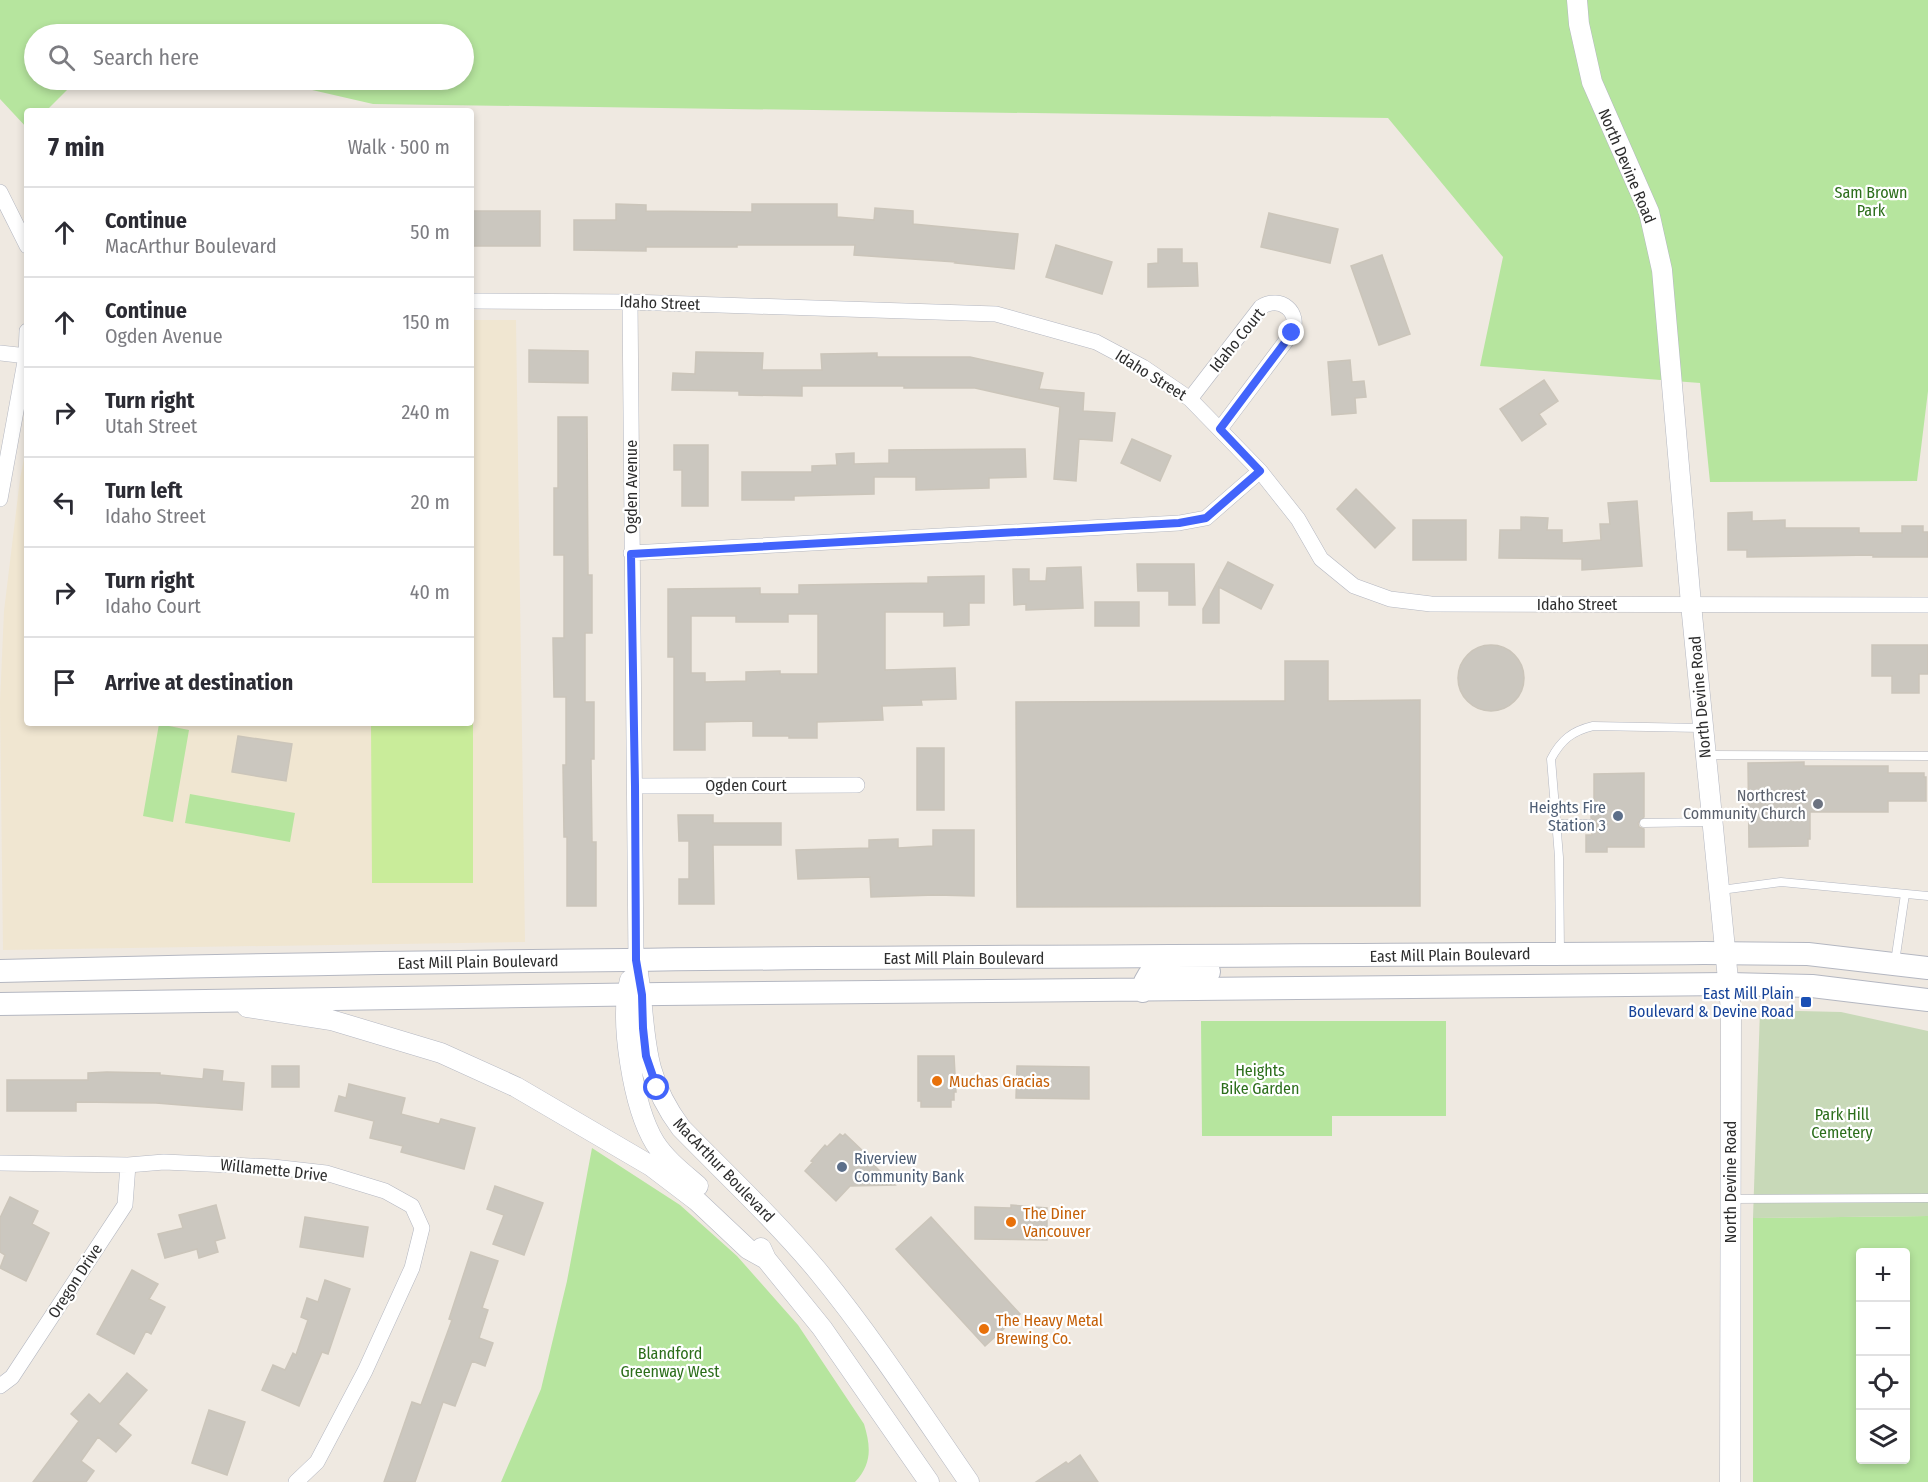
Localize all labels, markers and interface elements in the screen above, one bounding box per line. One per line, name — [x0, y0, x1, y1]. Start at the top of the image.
search box — [24, 24, 474, 90]
icon: search — [45, 41, 78, 74]
text: Search here — [93, 44, 199, 71]
street label: North Devine Road — [1594, 106, 1660, 226]
text: 7 min — [48, 132, 105, 163]
text: Walk · 500 m — [348, 135, 450, 159]
park label: Sam Brown Park — [1834, 183, 1908, 220]
text: Continue — [105, 207, 187, 234]
icon: ahead — [48, 216, 81, 249]
text: 50 m — [410, 220, 450, 244]
text: MacArthur Boulevard — [105, 234, 277, 258]
street label: Idaho Street — [619, 292, 701, 314]
text: Continue — [105, 297, 187, 324]
street label: Idaho Court — [1206, 304, 1269, 376]
icon: ahead — [48, 306, 81, 339]
text: 150 m — [403, 310, 450, 334]
route end — [1278, 319, 1304, 345]
text: Ogden Avenue — [105, 324, 223, 348]
street label: Idaho Street — [1112, 346, 1191, 405]
text: Turn right — [105, 387, 194, 414]
icon: right — [48, 396, 81, 429]
text: 240 m — [401, 400, 450, 424]
text: Utah Street — [105, 414, 197, 438]
street label: Ogden Avenue — [622, 440, 641, 534]
text: Turn left — [105, 477, 183, 504]
icon: left — [48, 486, 81, 519]
text: 20 m — [411, 490, 450, 514]
text: Idaho Street — [105, 504, 206, 528]
text: Turn right — [105, 567, 194, 594]
icon: right — [48, 576, 81, 609]
text: 40 m — [410, 580, 450, 604]
text: Idaho Court — [105, 594, 201, 618]
street label: Idaho Street — [1537, 595, 1618, 614]
street label: North Devine Road — [1685, 635, 1715, 759]
icon: arrive — [48, 666, 81, 699]
text: Arrive at destination — [105, 669, 293, 696]
street label: Ogden Court — [705, 776, 787, 795]
place label: Northcrest Community Church — [1683, 786, 1807, 823]
marker: Northcrest Community Church — [1811, 797, 1825, 811]
place label: Heights Fire Station 3 — [1529, 798, 1606, 835]
marker: Heights Fire Station 3 — [1611, 809, 1625, 823]
street label: East Mill Plain Boulevard — [1369, 944, 1531, 966]
street label: East Mill Plain Boulevard — [884, 949, 1044, 968]
street label: East Mill Plain Boulevard — [397, 951, 559, 973]
place label: East Mill Plain Boulevard & Devine Road — [1628, 984, 1794, 1021]
marker: East Mill Plain Boulevard & Devine Road — [1799, 995, 1813, 1009]
park label: Heights Bike Garden — [1221, 1061, 1299, 1098]
place label: Muchas Gracias — [949, 1072, 1050, 1091]
route start — [643, 1074, 669, 1100]
marker: Muchas Gracias — [930, 1074, 944, 1088]
park label: Park Hill Cemetery — [1811, 1105, 1874, 1142]
street label: MacArthur Boulevard — [669, 1114, 779, 1226]
street label: North Devine Road — [1721, 1121, 1740, 1243]
place label: Riverview Community Bank — [854, 1149, 965, 1186]
street label: Willamette Drive — [219, 1155, 329, 1185]
marker: Riverview Community Bank — [835, 1160, 849, 1174]
place label: The Diner Vancouver — [1023, 1204, 1091, 1241]
marker: The Diner Vancouver — [1004, 1215, 1018, 1229]
street label: Oregon Drive — [44, 1240, 106, 1322]
map controls — [1856, 1248, 1910, 1464]
button: + — [1856, 1248, 1910, 1302]
button: − — [1856, 1302, 1910, 1356]
place label: The Heavy Metal Brewing Co. — [996, 1311, 1103, 1348]
marker: The Heavy Metal Brewing Co. — [977, 1322, 991, 1336]
park label: Blandford Greenway West — [620, 1344, 720, 1381]
button: locate — [1856, 1356, 1910, 1410]
button: layers — [1856, 1410, 1910, 1464]

